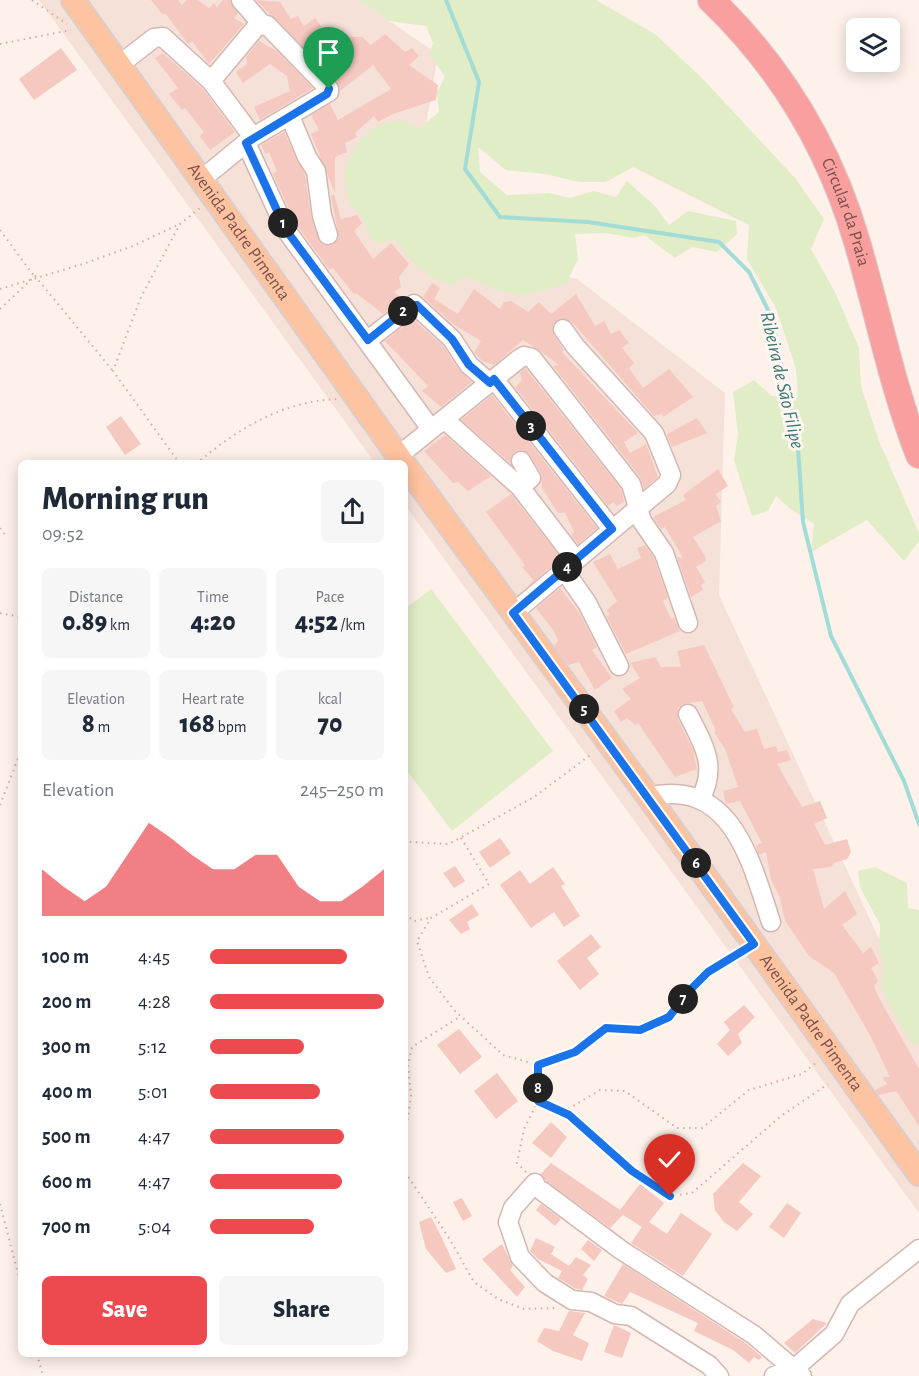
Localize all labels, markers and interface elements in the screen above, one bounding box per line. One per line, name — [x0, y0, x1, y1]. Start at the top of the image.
map controls — [846, 18, 900, 72]
button: layers — [846, 18, 900, 72]
pin — [303, 27, 354, 89]
icon: arrive — [312, 36, 345, 69]
street label: Circular da Praia — [818, 155, 872, 268]
street label: Avenida Padre Pimenta — [184, 160, 293, 304]
pin: 1 — [268, 208, 298, 238]
text: 1 — [280, 215, 286, 231]
pin: 2 — [388, 296, 418, 326]
text: 2 — [399, 303, 407, 319]
water label: Ribeira de São Filipe — [757, 310, 808, 451]
pin: 3 — [516, 411, 546, 441]
text: 3 — [528, 418, 534, 434]
button: share — [321, 480, 384, 543]
text: Morning run — [42, 483, 209, 516]
text: 09:52 — [42, 524, 84, 544]
pin: 4 — [552, 552, 582, 582]
text: 4 — [563, 559, 571, 575]
text: Distance — [69, 589, 123, 605]
text: Time — [197, 589, 229, 605]
text: Pace — [316, 589, 344, 605]
text: 0.89 — [62, 609, 107, 635]
text: 4:20 — [190, 609, 236, 635]
text: 4:52 — [295, 609, 338, 635]
text: km — [107, 617, 130, 633]
text: /km — [338, 617, 365, 633]
text: Elevation — [67, 691, 125, 707]
text: Heart rate — [182, 691, 244, 707]
text: kcal — [318, 691, 342, 707]
pin: 5 — [569, 694, 599, 724]
text: 5 — [581, 701, 587, 717]
text: 8 — [82, 711, 95, 737]
text: 168 — [180, 711, 215, 737]
text: 70 — [318, 711, 342, 737]
text: m — [95, 719, 110, 735]
text: bpm — [215, 719, 247, 735]
text: Elevation — [42, 780, 114, 800]
text: 245–250 m — [300, 780, 384, 800]
pin: 6 — [681, 848, 711, 878]
text: 6 — [692, 855, 700, 871]
text: 100 m — [42, 947, 89, 967]
text: 4:45 — [138, 947, 170, 967]
street label: Avenida Padre Pimenta — [756, 951, 866, 1095]
pin: 7 — [668, 984, 698, 1014]
text: 7 — [680, 991, 686, 1007]
text: 200 m — [42, 992, 91, 1012]
text: 4:28 — [138, 992, 171, 1012]
text: 300 m — [42, 1037, 91, 1057]
text: 5:12 — [138, 1037, 167, 1057]
pin: 8 — [523, 1073, 553, 1103]
text: 8 — [534, 1080, 542, 1096]
text: 400 m — [42, 1082, 92, 1102]
text: 5:01 — [138, 1082, 168, 1102]
text: 500 m — [42, 1127, 91, 1147]
text: 4:47 — [138, 1127, 170, 1147]
pin — [644, 1134, 695, 1196]
icon: check — [653, 1143, 686, 1176]
text: 600 m — [42, 1172, 92, 1192]
text: 4:47 — [138, 1172, 170, 1192]
text: 700 m — [42, 1217, 91, 1237]
text: 5:04 — [138, 1217, 171, 1237]
button: Save — [42, 1276, 207, 1345]
button: Share — [219, 1276, 384, 1345]

